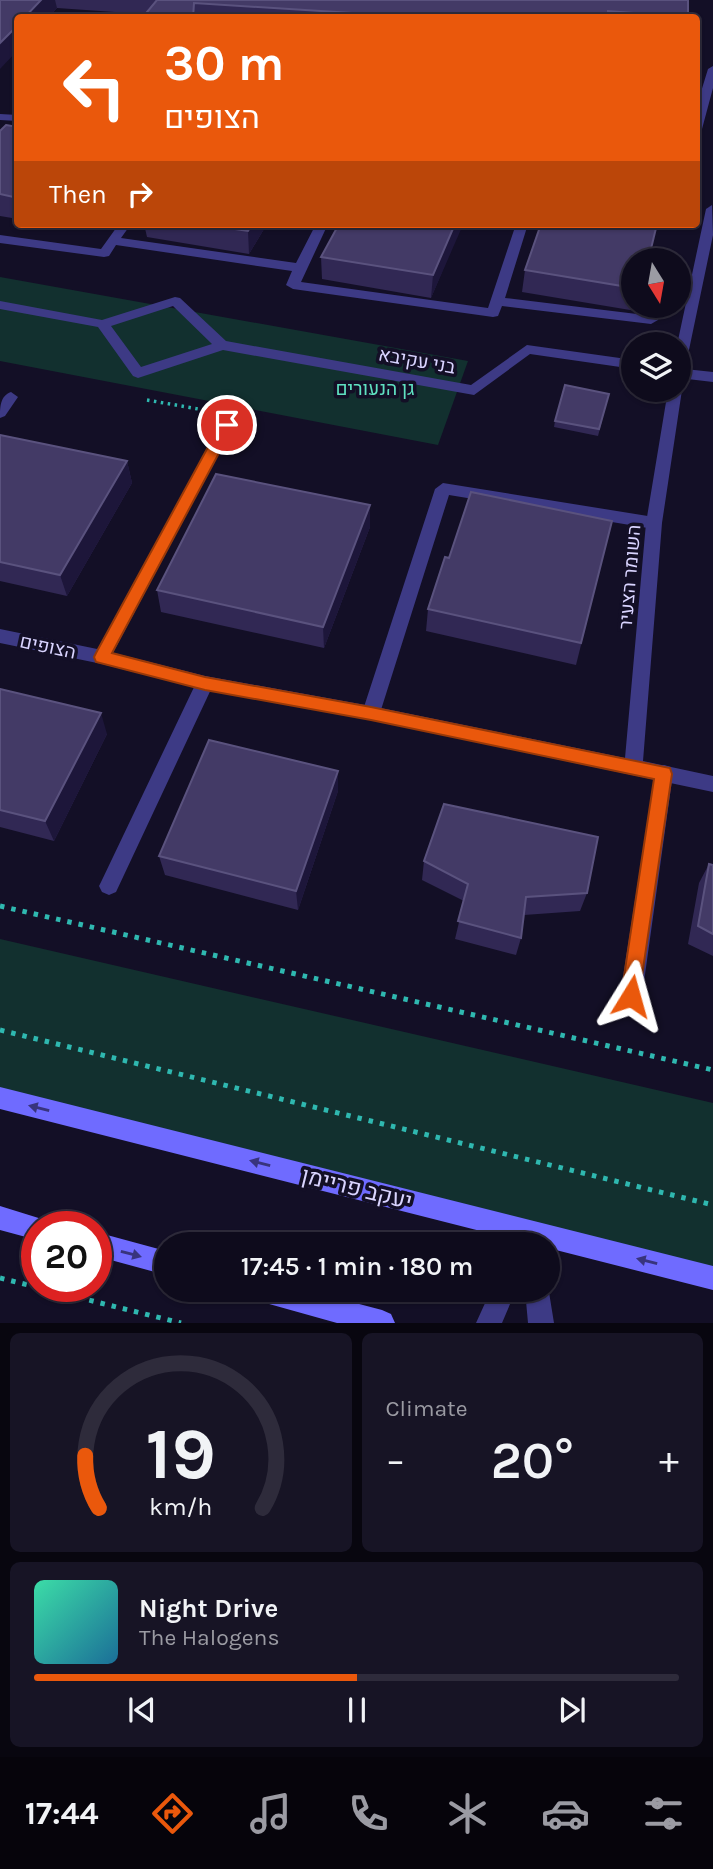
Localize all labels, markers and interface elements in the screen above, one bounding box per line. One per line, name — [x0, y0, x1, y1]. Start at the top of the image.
text: 30 m — [164, 35, 284, 92]
icon: left — [49, 42, 140, 133]
text: הצופים — [164, 99, 260, 136]
icon: right — [121, 175, 159, 213]
text: Then — [49, 179, 107, 210]
north arrow — [621, 248, 691, 318]
map controls — [621, 248, 691, 402]
button: layers — [621, 332, 691, 402]
street label: בני עקיבא — [377, 343, 457, 379]
park label: גן הנעורים — [335, 378, 415, 400]
pin — [197, 395, 257, 455]
icon: arrive — [208, 406, 246, 444]
street label: השומר הצעיר — [614, 524, 646, 631]
street label: הצופים — [18, 630, 78, 664]
position arrow — [594, 959, 668, 1033]
one-way arrow — [28, 1102, 50, 1113]
one-way arrow — [249, 1157, 271, 1168]
street label: יעקב פריימן — [299, 1162, 415, 1215]
speed limit sign: 20 — [21, 1211, 112, 1302]
one-way arrow — [120, 1249, 142, 1260]
text: 17:45 · 1 min · 180 m — [241, 1251, 473, 1282]
one-way arrow — [636, 1255, 658, 1266]
text: Climate — [386, 1395, 468, 1422]
text: 19 — [146, 1412, 216, 1497]
text: 20° — [491, 1430, 574, 1491]
text: − — [386, 1438, 405, 1483]
text: + — [659, 1438, 679, 1483]
text: km/h — [149, 1492, 212, 1521]
text: Night Drive — [139, 1593, 278, 1624]
text: The Halogens — [139, 1624, 279, 1651]
icon: previous — [123, 1691, 161, 1729]
icon: pause — [338, 1691, 376, 1729]
icon: next — [553, 1691, 591, 1729]
icon: directions — [148, 1789, 197, 1838]
icon: music — [246, 1789, 295, 1838]
icon: phone — [344, 1789, 393, 1838]
icon: climate — [443, 1789, 492, 1838]
icon: car — [541, 1789, 590, 1838]
icon: filters — [639, 1789, 688, 1838]
text: 17:44 — [25, 1795, 99, 1832]

